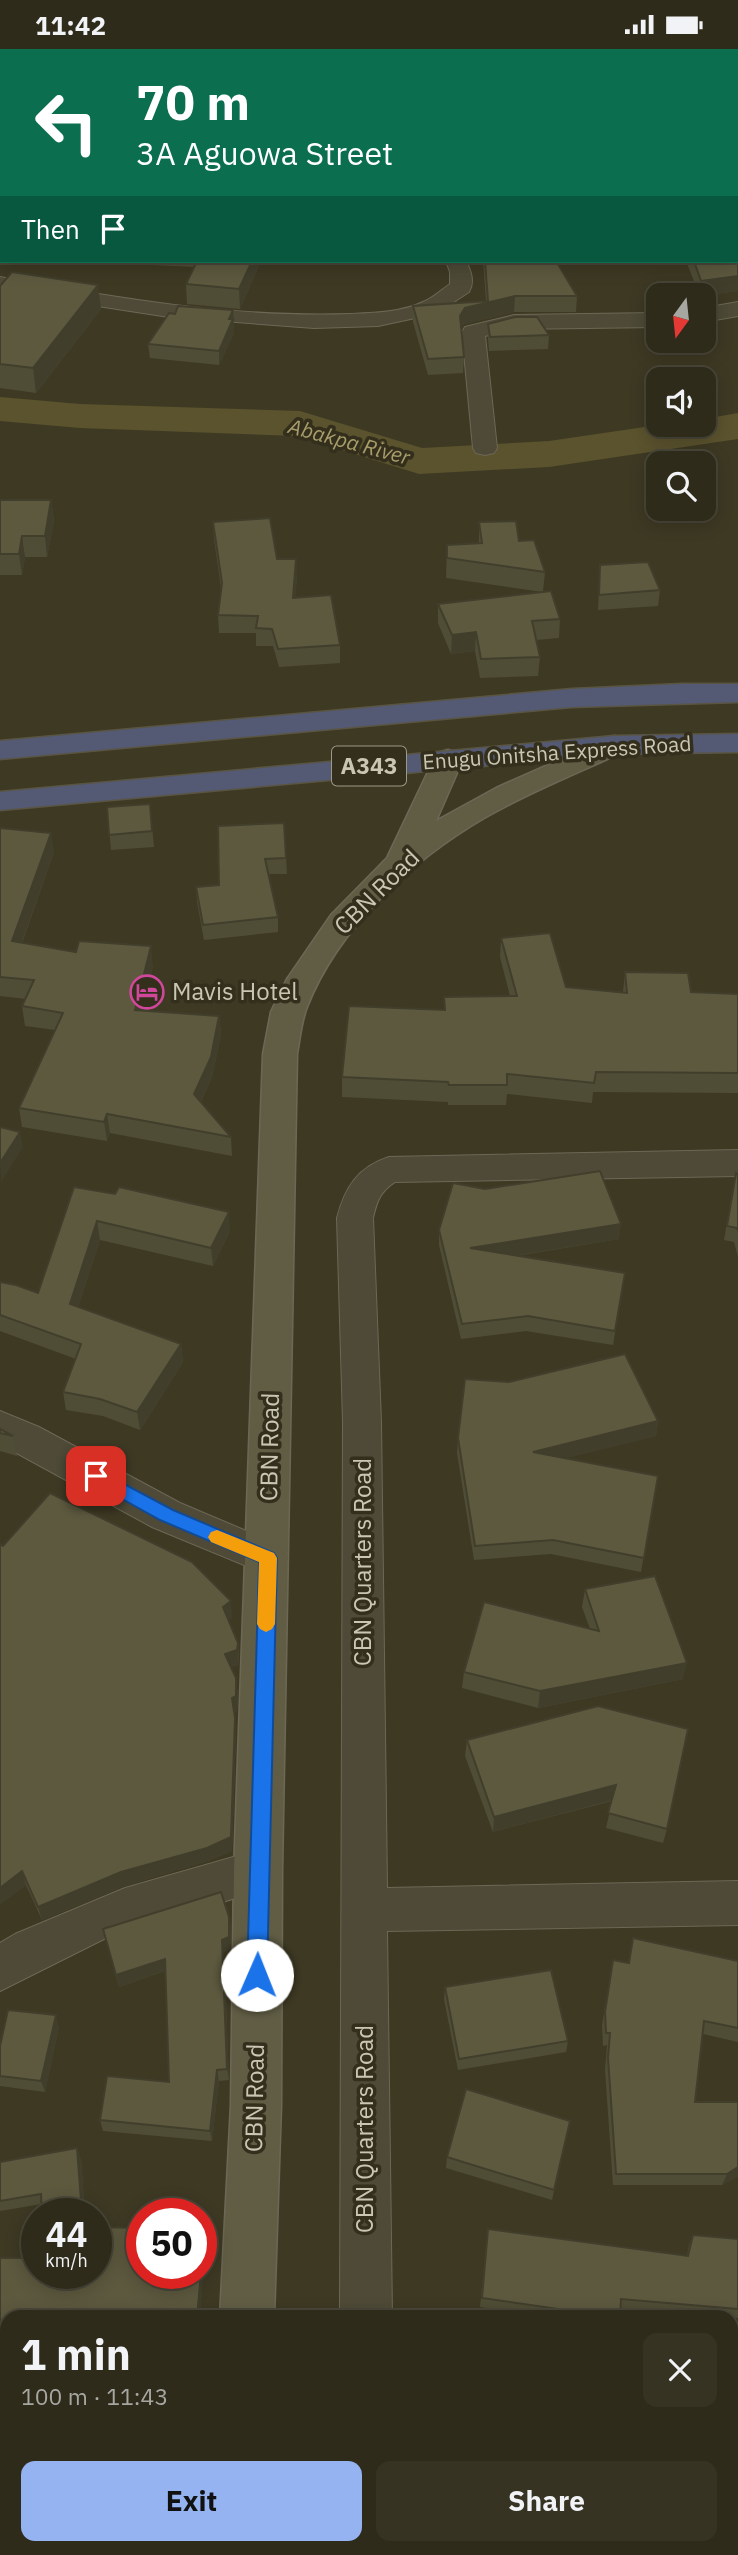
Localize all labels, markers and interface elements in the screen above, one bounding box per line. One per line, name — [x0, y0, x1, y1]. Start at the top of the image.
text: 11:42 — [35, 8, 106, 42]
text: 70 m — [136, 70, 250, 133]
icon: left — [21, 77, 112, 168]
text: 3A Aguowa Street — [136, 132, 393, 174]
icon: arrive — [94, 210, 132, 248]
text: Then — [21, 212, 80, 246]
north arrow — [646, 283, 716, 353]
map controls — [646, 283, 716, 521]
button: sound — [646, 367, 716, 437]
water label: Abakpa River — [285, 411, 414, 471]
button: search — [646, 451, 716, 521]
street label: Enugu Onitsha Express Road — [422, 729, 692, 775]
road number: A343 — [332, 747, 406, 785]
street label: CBN Road — [327, 842, 426, 941]
hotel icon: Mavis Hotel — [128, 973, 166, 1011]
place label: Mavis Hotel — [172, 975, 298, 1007]
street label: CBN Road — [252, 1393, 286, 1501]
pin — [66, 1446, 126, 1506]
icon: arrive — [77, 1457, 115, 1495]
street label: CBN Quarters Road — [346, 1458, 378, 1666]
position arrow — [220, 1938, 294, 2012]
street label: CBN Quarters Road — [348, 2025, 380, 2233]
street label: CBN Road — [237, 2044, 271, 2152]
speed limit sign: 50 — [126, 2198, 217, 2289]
text: 44 — [45, 2211, 88, 2257]
text: km/h — [45, 2249, 88, 2272]
text: 1 min — [21, 2327, 131, 2382]
button: close — [643, 2333, 717, 2407]
text: 100 m · 11:43 — [21, 2381, 168, 2411]
button: Exit — [21, 2461, 362, 2541]
button: Share — [376, 2461, 717, 2541]

